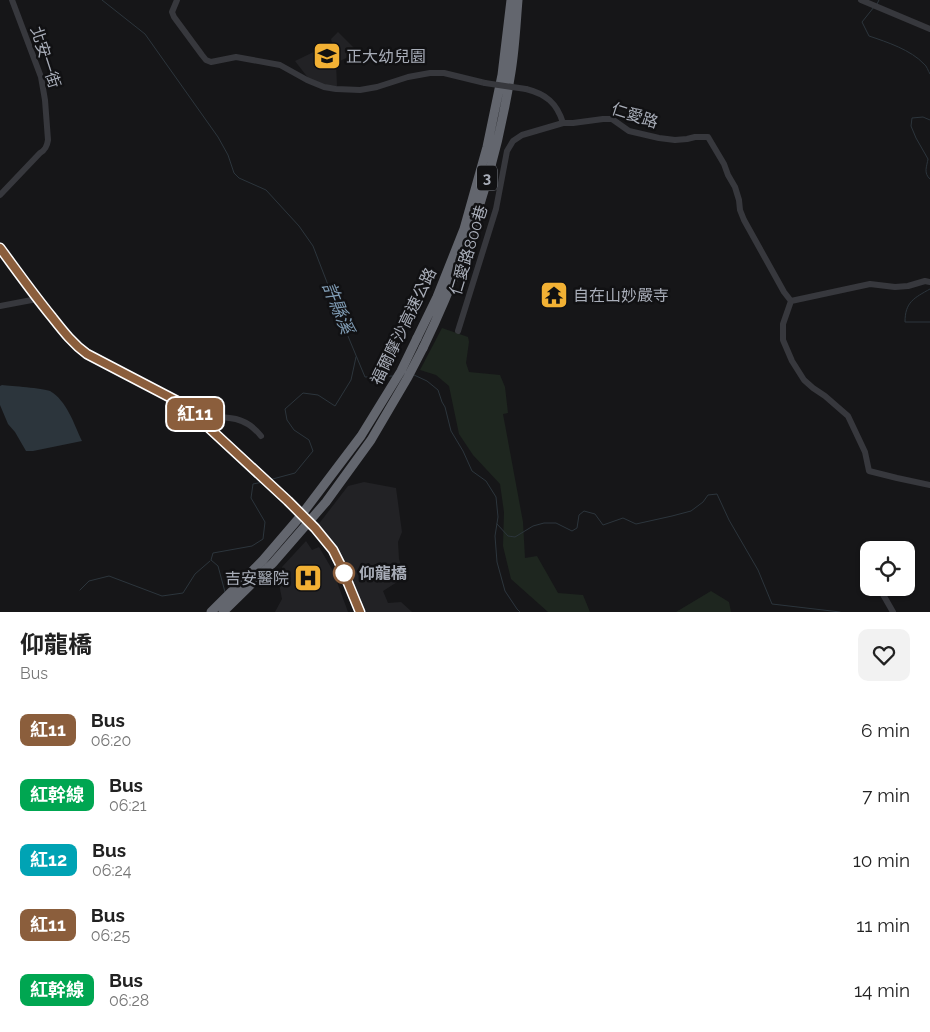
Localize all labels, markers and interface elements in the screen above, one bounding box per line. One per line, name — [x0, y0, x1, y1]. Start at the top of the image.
street label: 北安一街 — [27, 24, 64, 91]
school or university icon: 正大幼兒園 — [312, 41, 342, 71]
place label: 正大幼兒園 — [346, 47, 426, 66]
street label: 仁愛路 — [609, 99, 661, 132]
road number: 3 — [477, 166, 497, 190]
street label: 仁愛路800巷 — [446, 203, 491, 297]
street label: 福爾摩沙高速公路 — [367, 265, 440, 388]
water label: 許縣溪 — [319, 279, 359, 340]
temple icon: 自在山妙嚴寺 — [539, 280, 569, 310]
place label: 自在山妙嚴寺 — [573, 286, 669, 305]
line badge: 紅11 — [166, 398, 224, 430]
text: 紅11 — [177, 403, 213, 424]
map controls — [860, 541, 915, 596]
button: locate — [860, 541, 915, 596]
marker: 仰龍橋 — [333, 562, 355, 584]
hospital icon: 吉安醫院 — [293, 563, 323, 593]
place label: 仰龍橋 — [359, 564, 407, 583]
place label: 吉安醫院 — [225, 569, 289, 588]
button: heart — [858, 629, 910, 681]
text: 仰龍橋 — [20, 630, 92, 659]
text: Bus — [20, 664, 48, 683]
text: Bus — [91, 709, 125, 731]
text: 紅11 — [30, 719, 66, 740]
text: 6 min — [861, 719, 910, 741]
text: 06:20 — [91, 731, 131, 750]
text: Bus — [109, 774, 143, 796]
text: 紅幹線 — [30, 784, 84, 805]
text: 7 min — [862, 784, 910, 806]
text: 06:21 — [109, 796, 147, 815]
text: Bus — [92, 839, 126, 861]
text: 紅12 — [30, 849, 67, 870]
text: 10 min — [853, 849, 910, 871]
text: 06:24 — [92, 861, 132, 880]
text: Bus — [91, 904, 125, 926]
text: 紅11 — [30, 914, 66, 935]
text: 11 min — [856, 914, 910, 936]
text: 06:25 — [91, 926, 130, 945]
text: Bus — [109, 969, 143, 991]
text: 紅幹線 — [30, 979, 84, 1000]
text: 14 min — [854, 979, 910, 1001]
text: 06:28 — [109, 991, 149, 1010]

